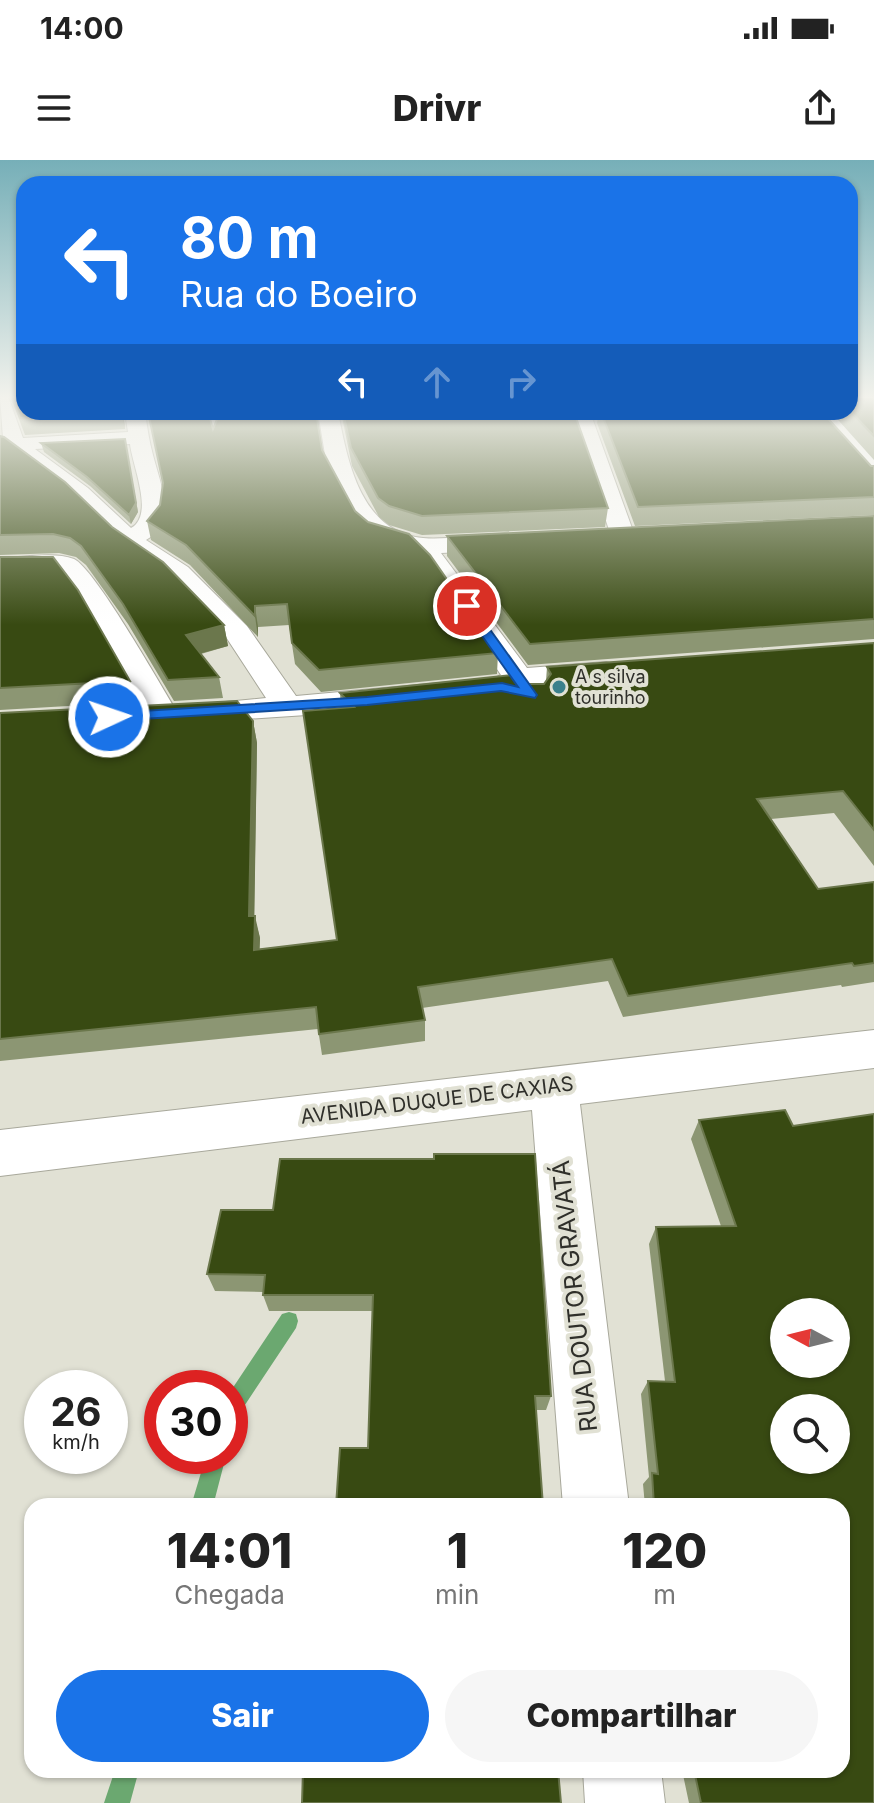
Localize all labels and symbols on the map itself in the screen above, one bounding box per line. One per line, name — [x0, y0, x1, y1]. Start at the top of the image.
pin — [433, 572, 501, 640]
place label: A s silva tourinho — [575, 666, 646, 708]
position arrow — [67, 675, 151, 759]
marker: A s silva tourinho — [550, 678, 568, 696]
street label: AVENIDA DUQUE DE CAXIAS — [299, 1071, 575, 1129]
street label: RUA DOUTOR GRAVATÁ — [545, 1159, 603, 1433]
north arrow — [770, 1298, 850, 1378]
speed limit sign: 30 — [144, 1370, 248, 1474]

